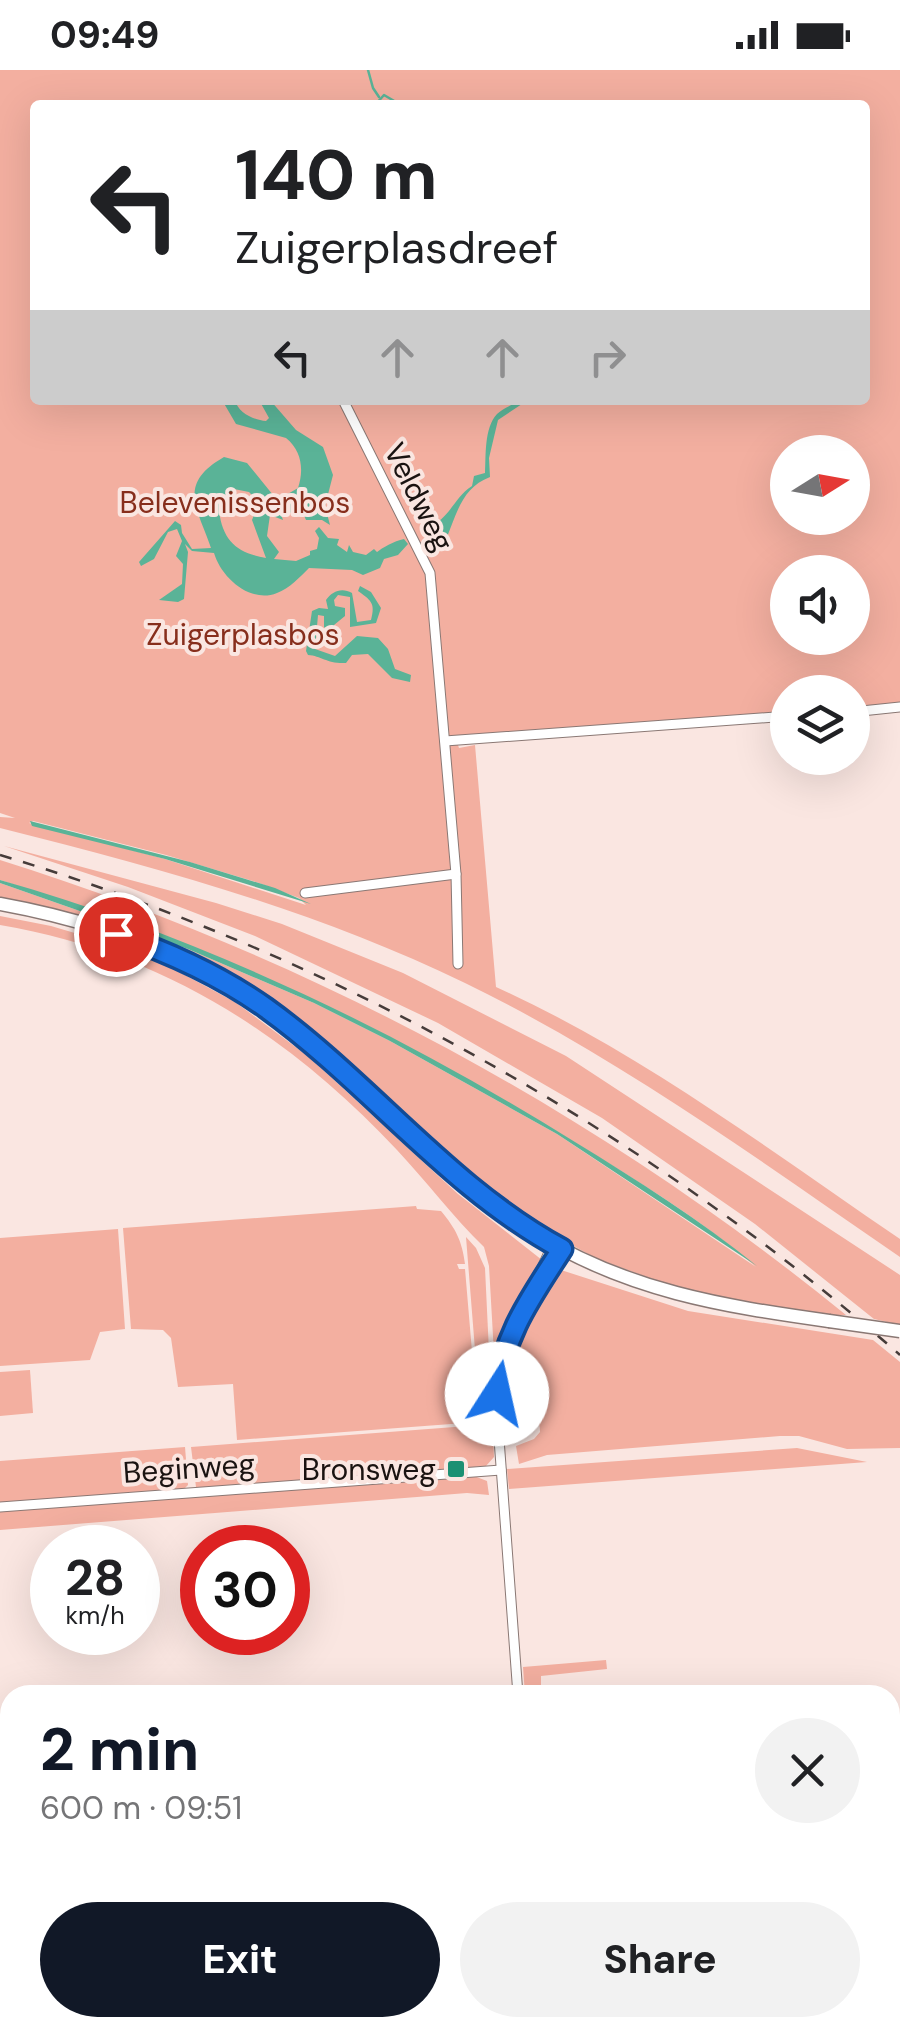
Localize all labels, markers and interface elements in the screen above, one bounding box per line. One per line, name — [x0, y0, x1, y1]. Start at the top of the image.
text: 09:49 — [50, 10, 159, 60]
text: 140 m — [235, 130, 438, 221]
icon: left — [70, 140, 200, 270]
text: Zuigerplasdreef — [235, 218, 558, 277]
icon: left — [265, 330, 320, 385]
icon: ahead — [370, 330, 425, 385]
icon: ahead — [475, 330, 530, 385]
icon: right — [580, 330, 635, 385]
north arrow — [770, 435, 870, 535]
map controls — [770, 435, 870, 775]
street label: Veldweg — [375, 436, 463, 558]
park label: Belevenissenbos — [120, 483, 350, 522]
button: sound — [770, 555, 870, 655]
park label: Zuigerplasbos — [146, 615, 340, 654]
button: layers — [770, 675, 870, 775]
pin — [74, 892, 159, 977]
icon: arrive — [89, 907, 144, 962]
position arrow — [445, 1342, 549, 1446]
street label: Beginweg — [122, 1444, 256, 1492]
place label: Bronsweg — [302, 1450, 436, 1489]
marker: Bronsweg — [445, 1458, 467, 1480]
speed limit sign: 30 — [180, 1525, 310, 1655]
text: 28 — [65, 1545, 125, 1611]
text: km/h — [65, 1599, 125, 1632]
text: 2 min — [40, 1710, 199, 1789]
button: close — [755, 1718, 860, 1823]
text: 600 m · 09:51 — [40, 1787, 242, 1829]
button: Exit — [40, 1902, 440, 2017]
button: Share — [460, 1902, 860, 2017]

